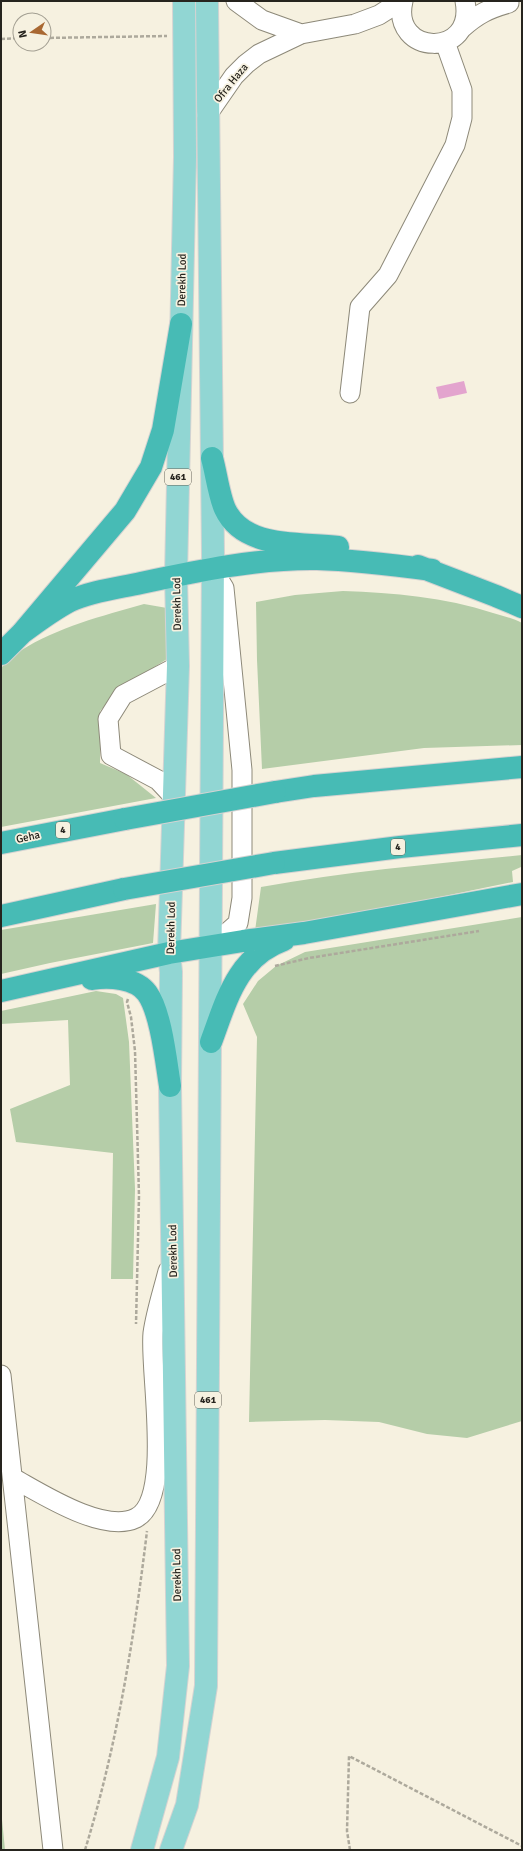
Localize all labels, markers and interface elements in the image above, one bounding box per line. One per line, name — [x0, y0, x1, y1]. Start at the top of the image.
north arrow — [12, 12, 52, 52]
text: N — [16, 29, 30, 39]
street label: Ofra Haza — [211, 60, 251, 105]
street label: Derekh Lod — [175, 253, 189, 307]
road number: 461 — [165, 469, 191, 485]
street label: Derekh Lod — [170, 577, 184, 631]
road number: 4 — [56, 822, 70, 838]
street label: Geha — [15, 828, 42, 846]
road number: 4 — [391, 839, 405, 855]
street label: Derekh Lod — [164, 901, 178, 955]
street label: Derekh Lod — [166, 1224, 180, 1278]
road number: 461 — [195, 1392, 221, 1408]
street label: Derekh Lod — [170, 1548, 184, 1602]

